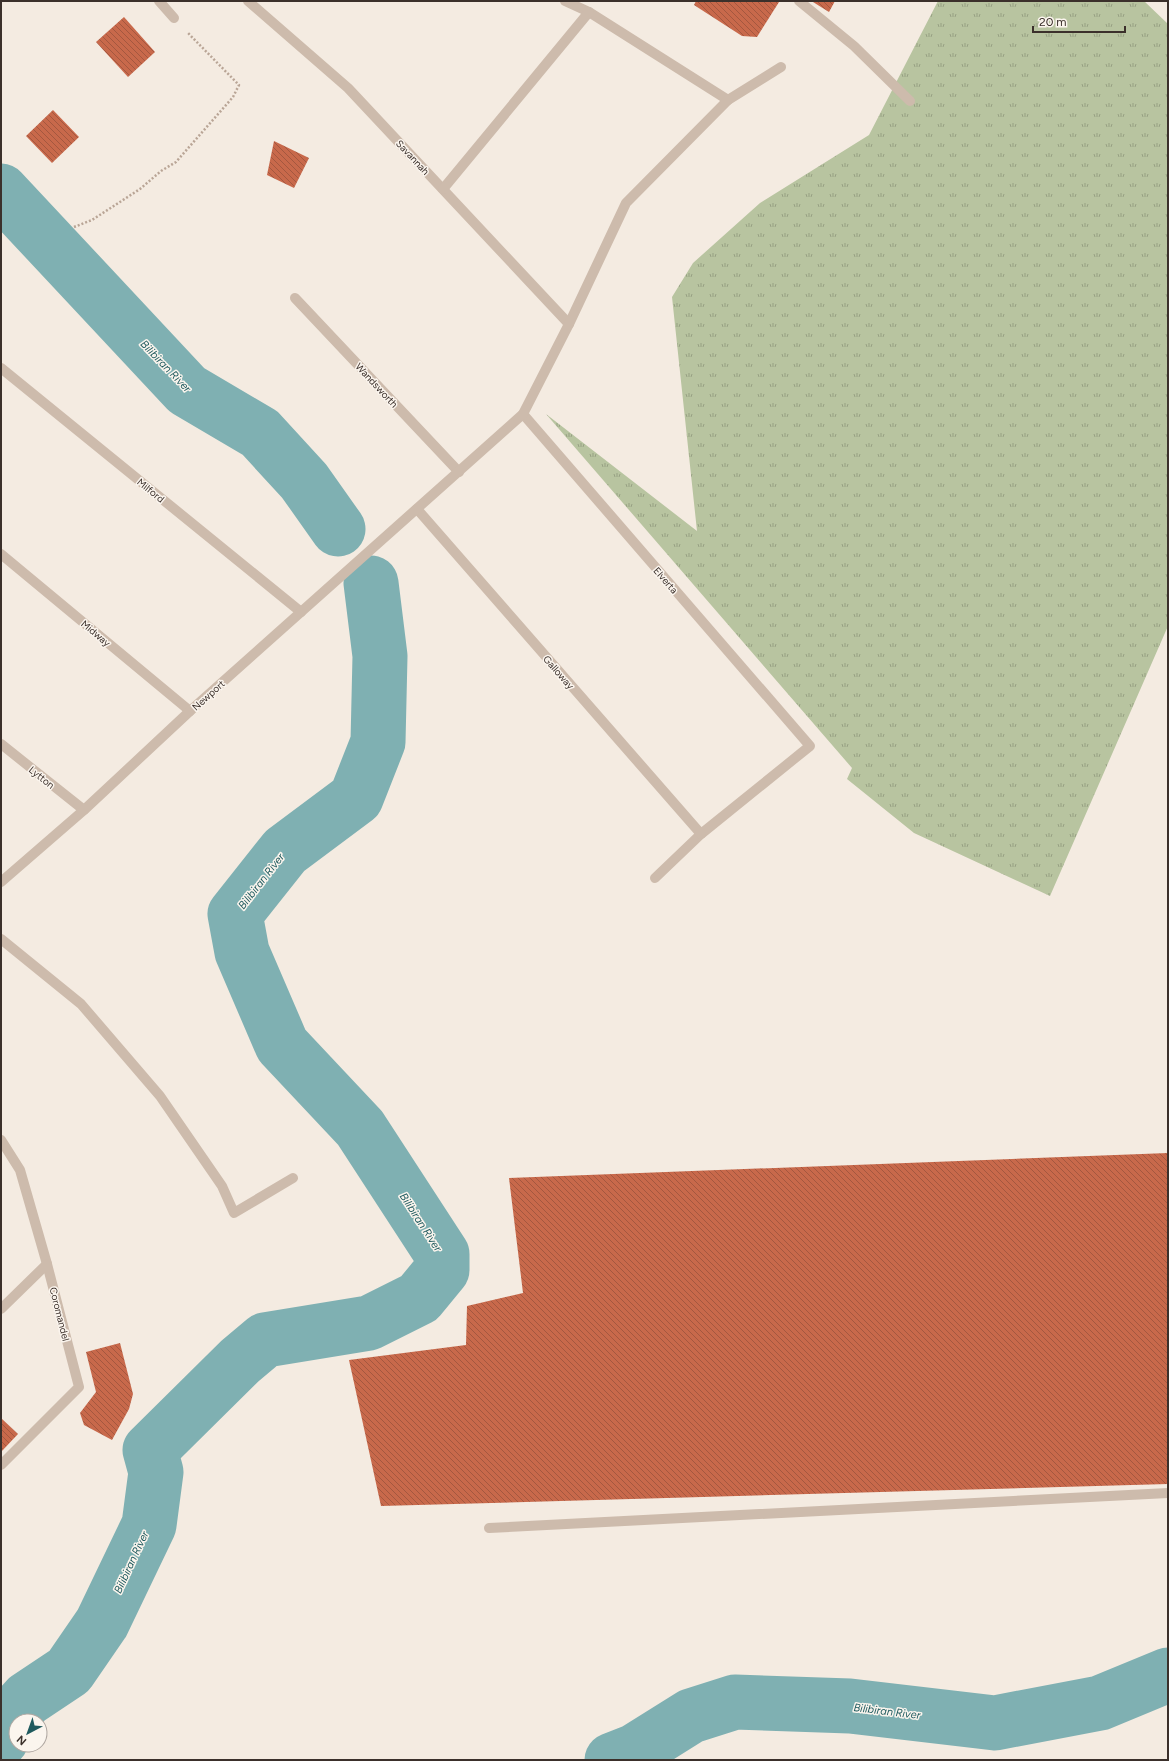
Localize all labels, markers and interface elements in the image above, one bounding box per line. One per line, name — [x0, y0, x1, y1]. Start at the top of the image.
scale bar — [1033, 8, 1125, 34]
text: 20 m — [1039, 15, 1067, 29]
street label: Savannah — [393, 137, 432, 178]
water label: Bilibiran River — [138, 338, 195, 396]
street label: Wandsworth — [353, 360, 401, 411]
street label: Milford — [134, 475, 167, 505]
street label: Elverta — [651, 564, 681, 596]
street label: Midway — [78, 617, 114, 650]
street label: Galloway — [540, 653, 577, 693]
street label: Newport — [189, 677, 228, 714]
street label: Lytton — [26, 763, 57, 792]
water label: Bilibiran River — [236, 850, 288, 912]
water label: Bilibiran River — [397, 1191, 445, 1255]
street label: Coromandel — [47, 1286, 72, 1342]
water label: Bilibiran River — [111, 1528, 152, 1595]
water label: Bilibiran River — [853, 1701, 922, 1722]
north arrow — [8, 1713, 48, 1753]
text: N — [14, 1732, 29, 1748]

